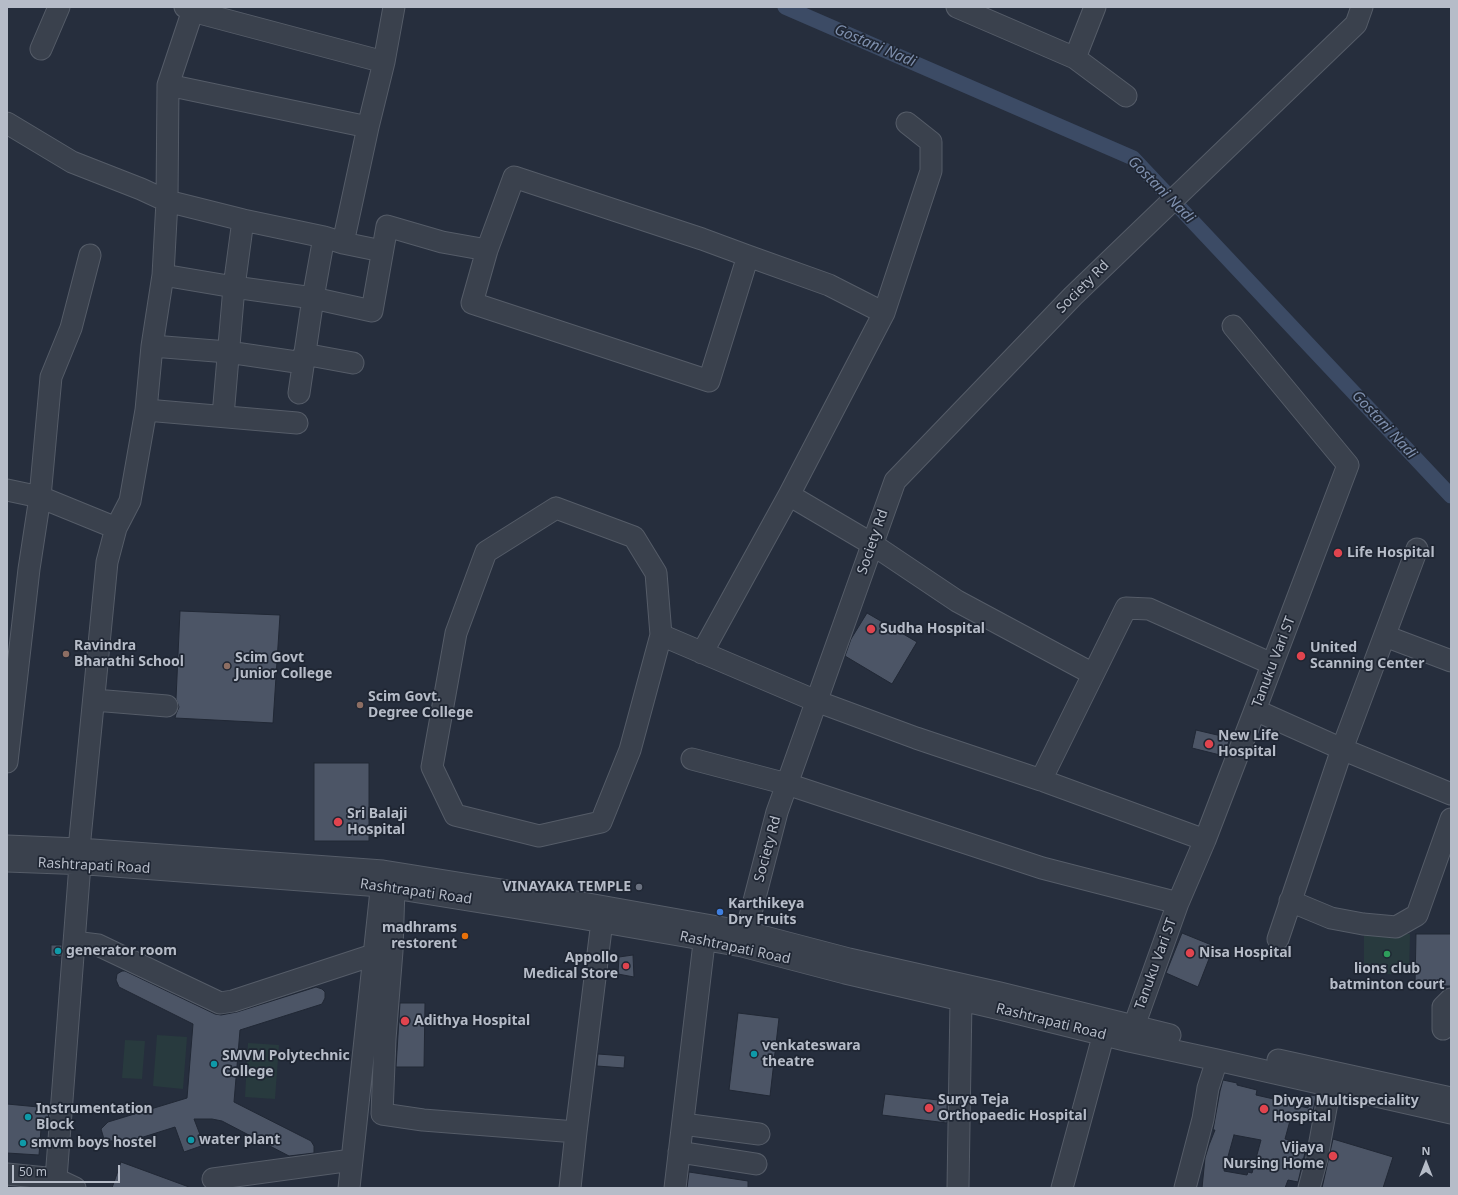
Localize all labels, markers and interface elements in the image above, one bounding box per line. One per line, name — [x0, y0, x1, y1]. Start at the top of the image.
water label: Gostani Nadi — [832, 21, 918, 71]
water label: Gostani Nadi — [1124, 153, 1198, 227]
street label: Society Rd — [1053, 257, 1113, 317]
water label: Gostani Nadi — [1348, 387, 1420, 463]
street label: Society Rd — [854, 507, 892, 577]
place label: Life Hospital — [1347, 545, 1435, 561]
marker: Life Hospital — [1332, 547, 1344, 559]
street label: Tanuku Vari ST — [1249, 614, 1299, 710]
place label: Sudha Hospital — [880, 621, 985, 637]
marker: Sudha Hospital — [865, 623, 877, 635]
place label: Ravindra Bharathi School — [74, 638, 184, 670]
place label: United Scanning Center — [1310, 640, 1424, 672]
marker: Ravindra Bharathi School — [61, 649, 71, 659]
place label: Scim Govt Junior College — [235, 650, 332, 682]
marker: United Scanning Center — [1295, 650, 1307, 662]
marker: Scim Govt Junior College — [222, 661, 232, 671]
place label: Scim Govt. Degree College — [368, 689, 473, 722]
marker: Scim Govt. Degree College — [355, 700, 365, 710]
place label: New Life Hospital — [1218, 728, 1279, 760]
marker: New Life Hospital — [1203, 738, 1215, 750]
place label: Sri Balaji Hospital — [347, 806, 407, 838]
street label: Society Rd — [751, 814, 785, 884]
marker: Sri Balaji Hospital — [332, 816, 344, 828]
street label: Rashtrapati Road — [37, 855, 151, 877]
street label: Rashtrapati Road — [359, 876, 473, 908]
place label: VINAYAKA TEMPLE — [503, 879, 631, 895]
marker: VINAYAKA TEMPLE — [634, 882, 644, 892]
place label: Karthikeya Dry Fruits — [728, 896, 804, 928]
marker: Karthikeya Dry Fruits — [715, 907, 725, 917]
street label: Tanuku Vari ST — [1132, 916, 1180, 1012]
place label: madhrams restorent — [382, 920, 457, 952]
street label: Rashtrapati Road — [678, 928, 792, 968]
marker: madhrams restorent — [460, 931, 470, 941]
place label: generator room — [66, 943, 177, 959]
place label: Nisa Hospital — [1199, 945, 1292, 961]
marker: generator room — [53, 946, 63, 956]
marker: Nisa Hospital — [1184, 947, 1196, 959]
marker: lions club batminton court — [1382, 949, 1392, 959]
place label: Appollo Medical Store — [523, 950, 618, 982]
marker: Appollo Medical Store — [621, 961, 631, 971]
place label: lions club batminton court — [1329, 961, 1445, 994]
street label: Rashtrapati Road — [994, 1000, 1108, 1044]
place label: Adithya Hospital — [414, 1013, 530, 1029]
marker: Adithya Hospital — [399, 1015, 411, 1027]
place label: venkateswara theatre — [762, 1038, 861, 1070]
place label: SMVM Polytechnic College — [222, 1048, 350, 1080]
marker: venkateswara theatre — [749, 1049, 759, 1059]
marker: SMVM Polytechnic College — [209, 1059, 219, 1069]
place label: Surya Teja Orthopaedic Hospital — [938, 1092, 1087, 1124]
place label: Divya Multispeciality Hospital — [1273, 1093, 1419, 1126]
place label: Instrumentation Block — [36, 1101, 153, 1134]
marker: Surya Teja Orthopaedic Hospital — [923, 1102, 935, 1114]
marker: Divya Multispeciality Hospital — [1258, 1103, 1270, 1115]
marker: Instrumentation Block — [23, 1112, 33, 1122]
place label: water plant — [199, 1132, 280, 1148]
place label: smvm boys hostel — [31, 1135, 156, 1151]
marker: water plant — [186, 1135, 196, 1145]
marker: smvm boys hostel — [18, 1138, 28, 1148]
place label: Vijaya Nursing Home — [1223, 1140, 1324, 1172]
north arrow — [1406, 1143, 1446, 1183]
text: N — [1422, 1143, 1430, 1158]
marker: Vijaya Nursing Home — [1327, 1150, 1339, 1162]
scale bar — [14, 1157, 122, 1183]
text: 50 m — [19, 1163, 47, 1180]

